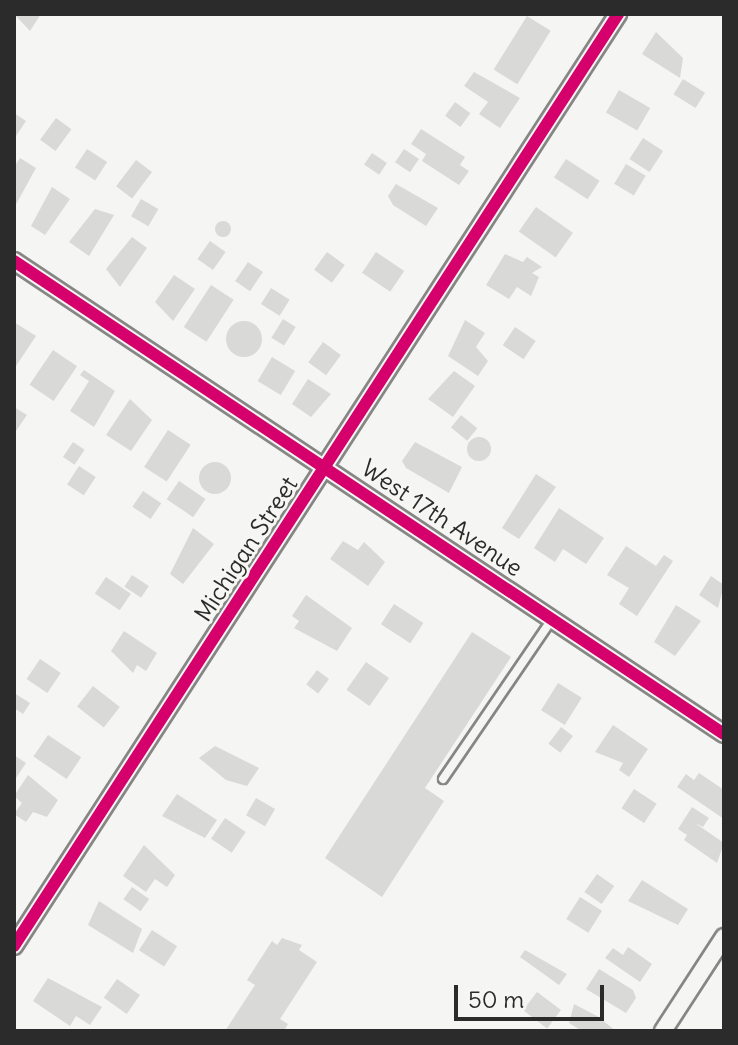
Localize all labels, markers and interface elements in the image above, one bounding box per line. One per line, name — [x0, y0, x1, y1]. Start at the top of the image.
street label: West 17th Avenue — [356, 454, 528, 582]
street label: Michigan Street — [188, 471, 304, 627]
scale bar — [458, 969, 608, 1019]
text: 50 m — [468, 984, 524, 1014]

